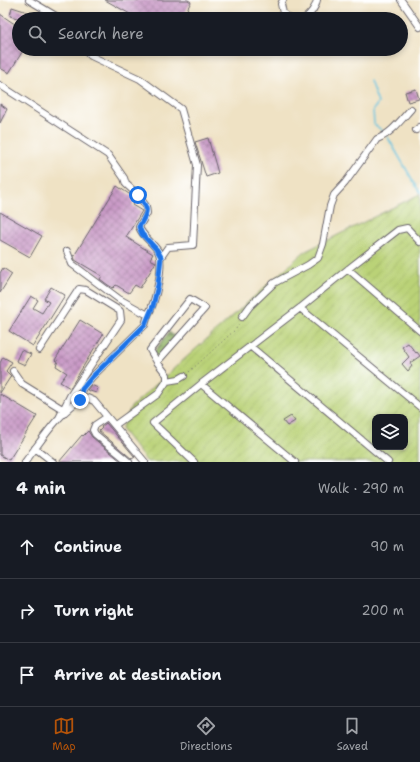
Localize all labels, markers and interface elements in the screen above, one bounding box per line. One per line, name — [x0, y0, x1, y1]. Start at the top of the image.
search box — [12, 12, 408, 56]
icon: search — [26, 23, 48, 45]
text: Search here — [58, 24, 144, 44]
route start — [129, 186, 147, 204]
route end — [71, 391, 89, 409]
map controls — [372, 414, 408, 450]
button: layers — [372, 414, 408, 450]
text: 4 min — [16, 477, 66, 499]
text: Walk · 290 m — [318, 480, 404, 497]
icon: ahead — [16, 536, 38, 558]
text: Continue — [54, 537, 122, 557]
text: 90 m — [370, 538, 404, 555]
icon: right — [16, 600, 38, 622]
text: Turn right — [54, 601, 134, 621]
text: 200 m — [362, 602, 404, 619]
icon: arrive — [16, 664, 38, 686]
text: Arrive at destination — [54, 665, 222, 685]
tab: Map — [52, 715, 76, 754]
tab: Directions — [180, 715, 232, 754]
tab: Saved — [337, 715, 368, 754]

